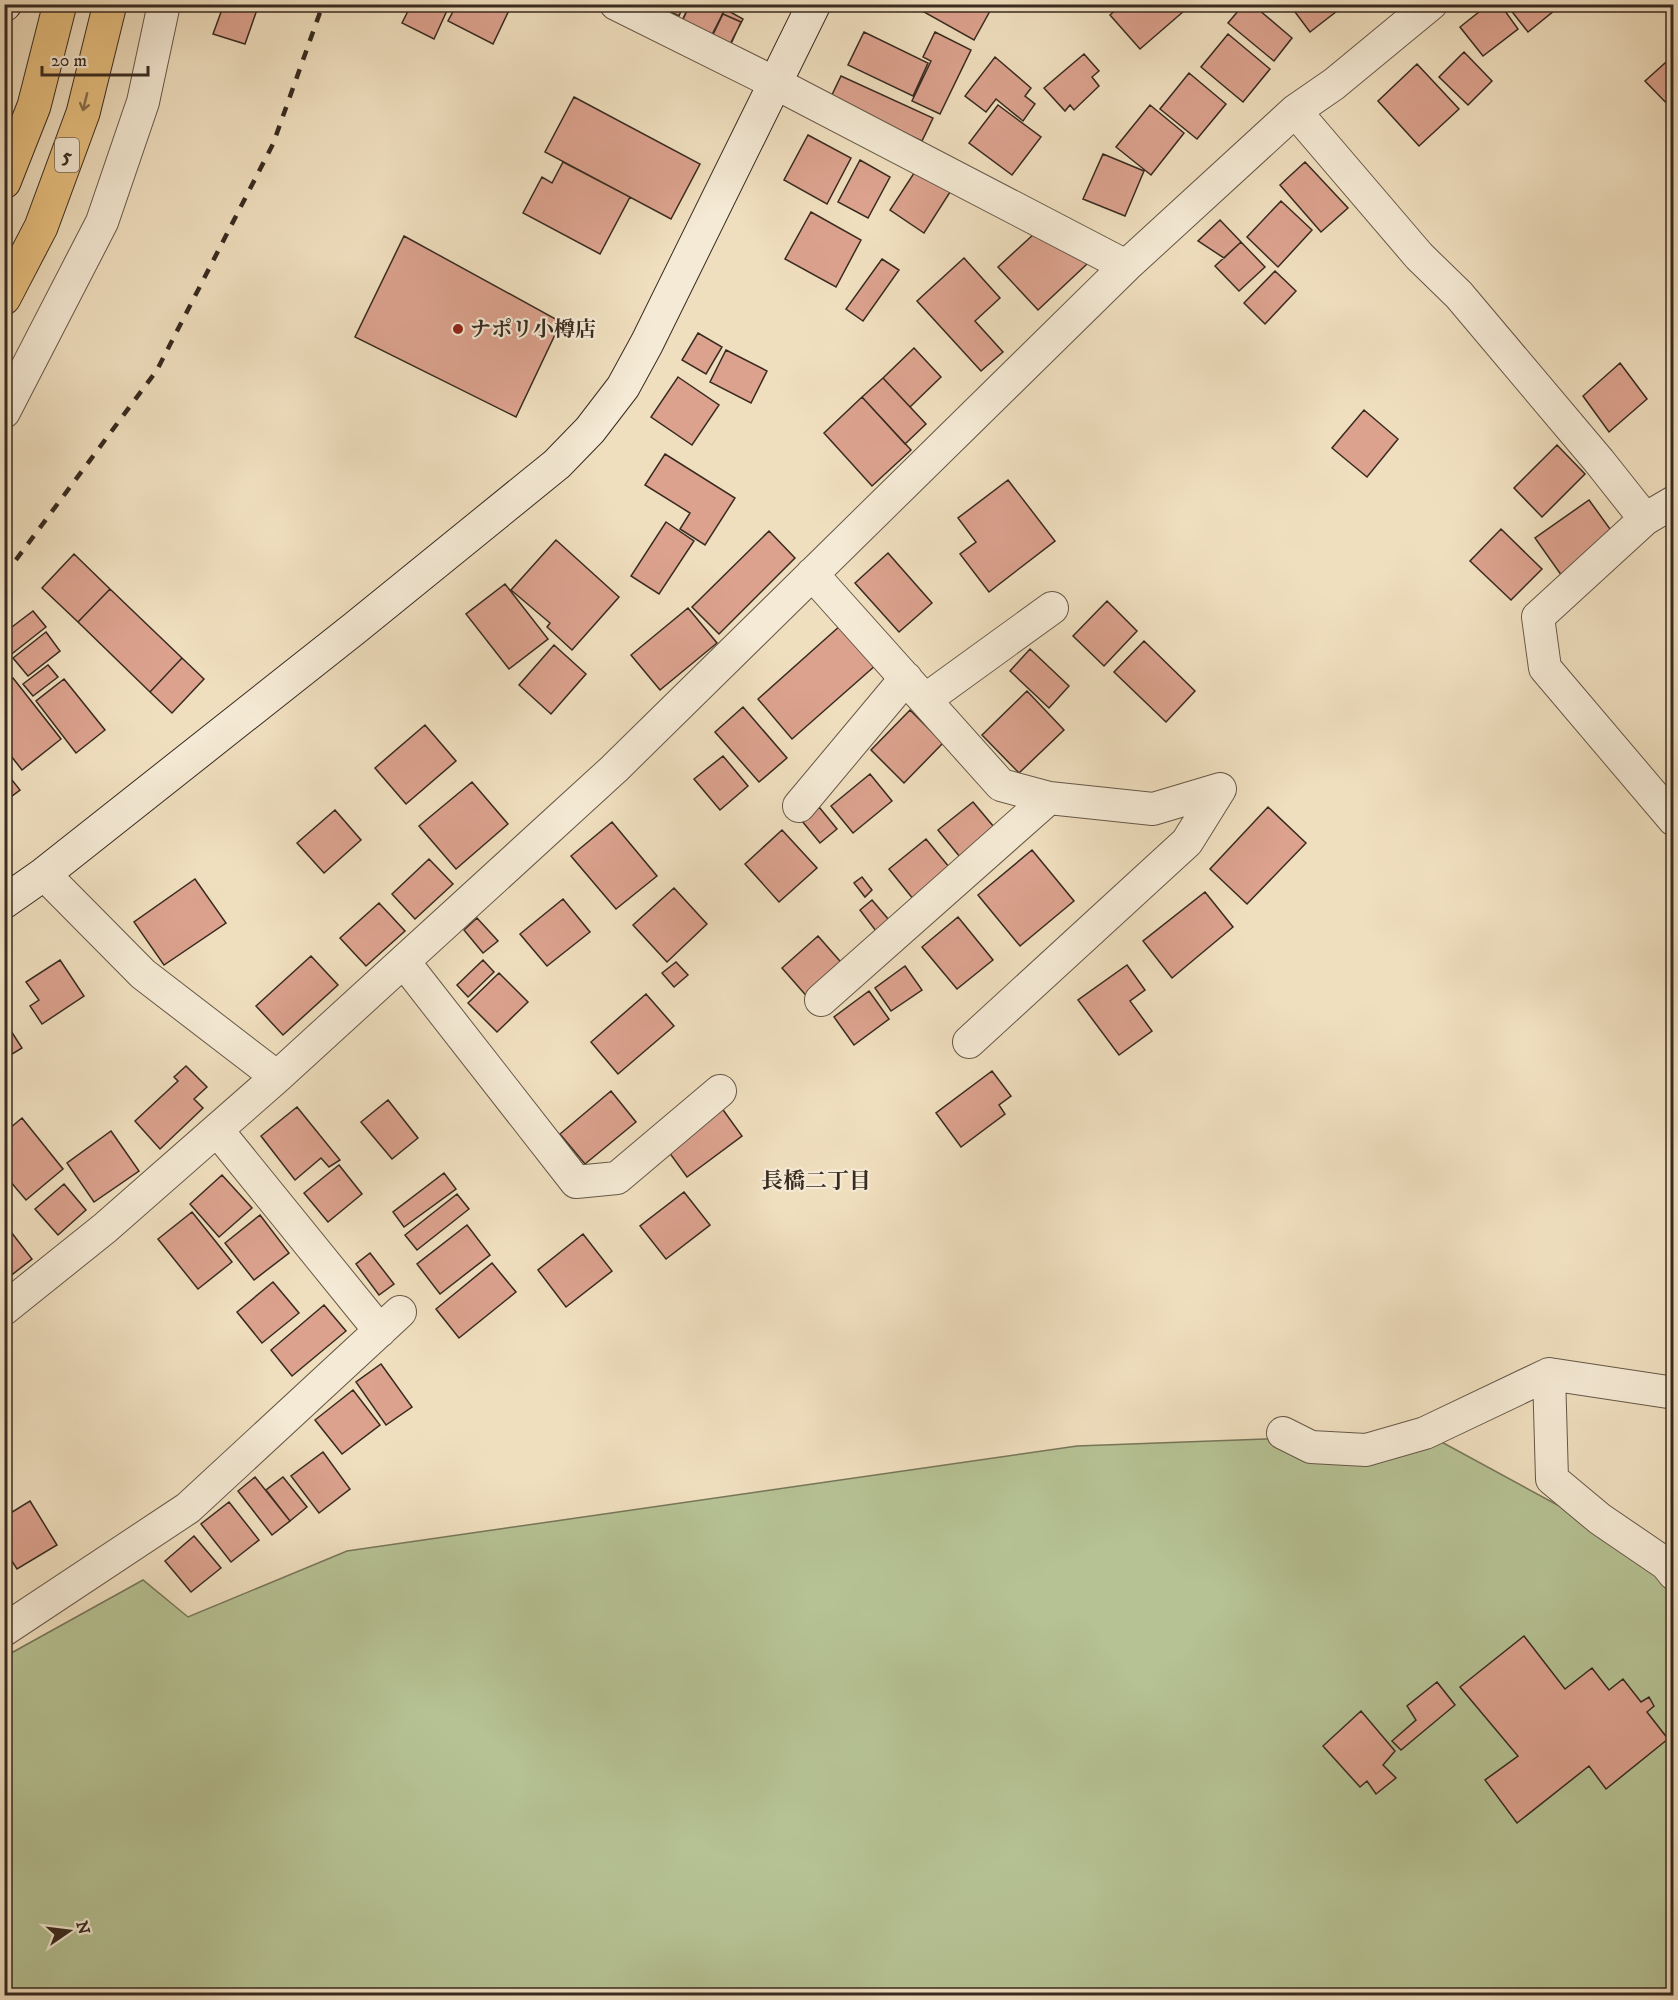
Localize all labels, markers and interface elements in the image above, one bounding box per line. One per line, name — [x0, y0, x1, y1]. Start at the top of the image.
scale bar — [42, 39, 148, 77]
text: 20 m — [51, 50, 87, 72]
one-way arrow — [79, 92, 91, 111]
road number: 5 — [55, 138, 79, 172]
place label: ナポリ小樽店 — [470, 317, 596, 343]
marker: ナポリ小樽店 — [451, 322, 465, 336]
district label: 長橋二丁目 — [761, 1168, 871, 1195]
north arrow — [39, 1901, 99, 1961]
text: N — [71, 1919, 94, 1936]

